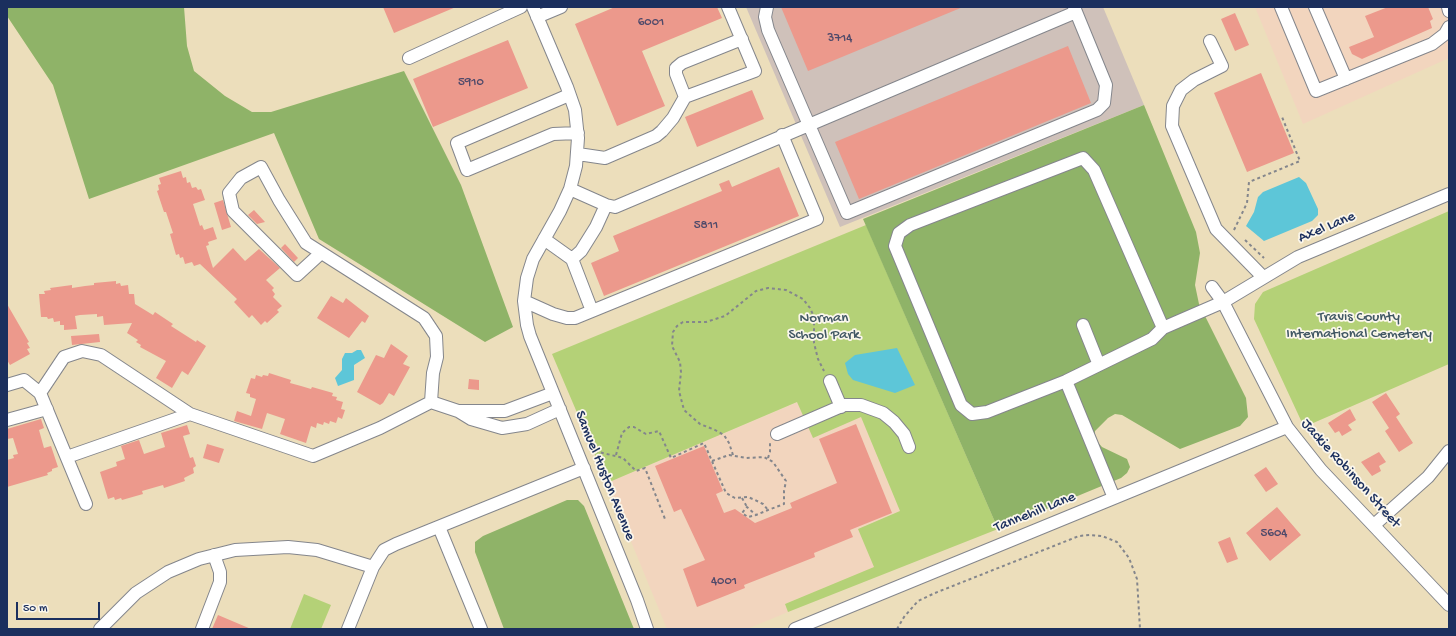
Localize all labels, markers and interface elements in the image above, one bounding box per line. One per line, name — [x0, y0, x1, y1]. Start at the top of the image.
house number: 6001 — [638, 15, 664, 31]
house number: 3714 — [828, 31, 852, 47]
house number: 5910 — [458, 75, 484, 91]
street label: Axel Lane — [1296, 208, 1358, 248]
house number: 5811 — [694, 218, 718, 234]
park label: Travis County International Cemetery — [1286, 309, 1432, 344]
park label: Norman School Park — [788, 310, 860, 345]
street label: Samuel Huston Avenue — [570, 408, 638, 544]
street label: Jackie Robinson Street — [1296, 416, 1404, 532]
street label: Tannehill Lane — [992, 489, 1078, 537]
house number: 5604 — [1261, 526, 1287, 542]
house number: 4001 — [711, 574, 737, 590]
scale bar — [18, 594, 102, 620]
text: 50 m — [23, 602, 48, 616]

